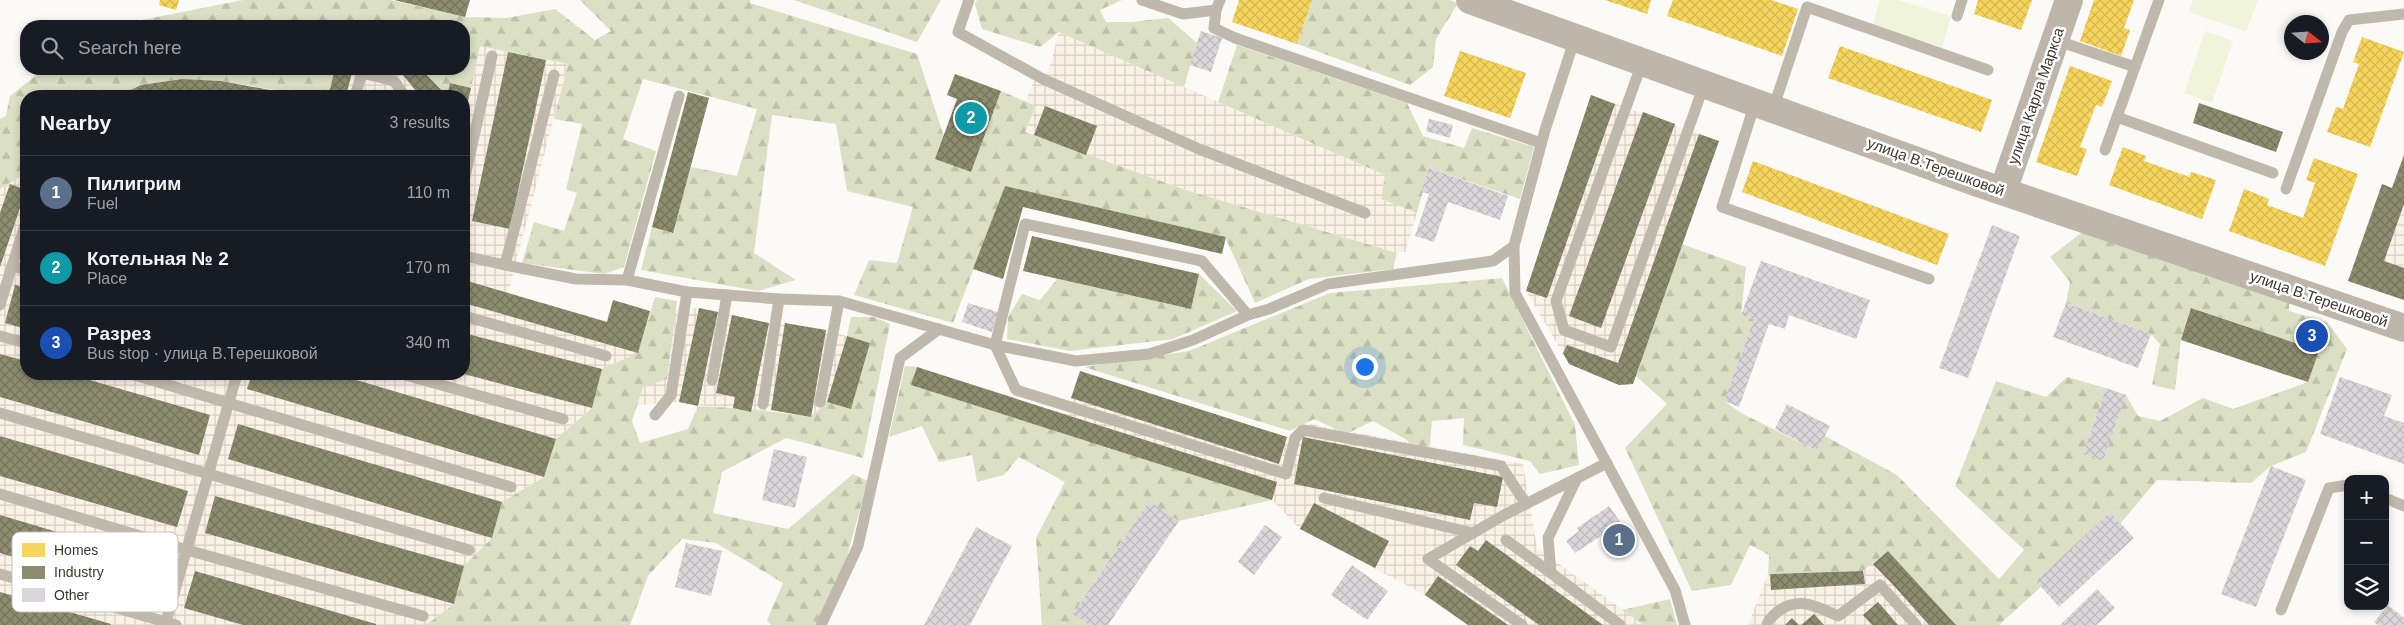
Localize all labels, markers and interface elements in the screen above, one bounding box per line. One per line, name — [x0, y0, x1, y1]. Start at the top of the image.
north arrow — [2284, 15, 2329, 60]
search box — [20, 20, 470, 75]
street label: улица Карла Маркса — [2004, 25, 2067, 166]
icon: search — [38, 34, 66, 62]
text: Search here — [78, 37, 182, 58]
pin: 2 — [955, 99, 987, 137]
text: Nearby — [40, 111, 111, 134]
text: 3 results — [390, 114, 450, 131]
street label: улица В.Терешковой — [1865, 134, 2007, 199]
text: Пилигрим — [87, 173, 181, 194]
text: 1 — [52, 184, 60, 201]
text: 110 m — [407, 184, 450, 201]
text: Fuel — [87, 195, 118, 212]
text: Котельная № 2 — [87, 248, 229, 269]
text: 2 — [52, 259, 60, 276]
text: 170 m — [406, 259, 450, 276]
street label: улица В.Терешковой — [2248, 267, 2390, 330]
text: Place — [87, 270, 127, 287]
pin: 3 — [2296, 317, 2328, 355]
text: Разрез — [87, 323, 151, 344]
text: 3 — [52, 334, 60, 351]
text: 340 m — [406, 334, 450, 351]
text: Bus stop · улица В.Терешковой — [87, 345, 318, 362]
your location — [1352, 354, 1378, 380]
map controls — [2344, 475, 2389, 610]
button: + — [2344, 475, 2389, 520]
button: − — [2344, 520, 2389, 565]
pin: 1 — [1603, 521, 1635, 559]
legend — [12, 532, 178, 612]
text: Homes — [54, 542, 98, 558]
text: Industry — [54, 564, 104, 580]
button: layers — [2344, 565, 2389, 610]
text: Other — [54, 587, 89, 603]

